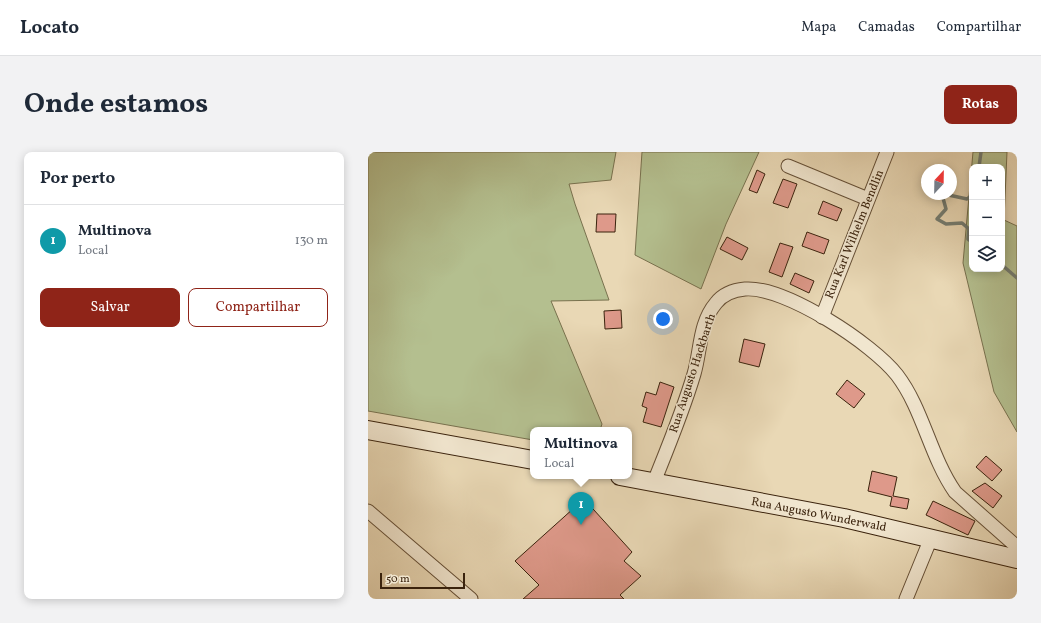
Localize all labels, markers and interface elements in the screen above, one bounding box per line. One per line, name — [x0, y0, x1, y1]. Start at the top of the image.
text: Locato — [20, 15, 79, 41]
text: Mapa — [801, 18, 836, 37]
text: Camadas — [858, 18, 915, 37]
text: Compartilhar — [937, 18, 1021, 37]
text: Onde estamos — [24, 85, 208, 124]
button: Rotas — [944, 85, 1017, 124]
north arrow — [921, 164, 957, 200]
map controls — [969, 164, 1005, 272]
button: + — [969, 164, 1005, 200]
text: Por perto — [40, 167, 115, 190]
street label: Rua Karl Wilhelm Bendlin — [822, 167, 888, 301]
button: − — [969, 200, 1005, 236]
text: Multinova — [78, 221, 152, 242]
text: 1 — [50, 232, 56, 250]
text: 130 m — [295, 232, 328, 250]
button: layers — [969, 236, 1005, 272]
text: Local — [78, 242, 108, 260]
button: Salvar — [40, 288, 180, 327]
button: Compartilhar — [188, 288, 328, 327]
your location — [653, 309, 673, 329]
street label: Rua Augusto Hackbarth — [666, 311, 720, 435]
popup — [530, 427, 632, 479]
text: Multinova — [544, 434, 618, 455]
text: Local — [544, 455, 574, 473]
pin: 1 — [568, 492, 594, 525]
street label: Rua Augusto Wunderwald — [750, 494, 888, 536]
scale bar — [380, 571, 465, 590]
text: 50 m — [386, 572, 410, 587]

